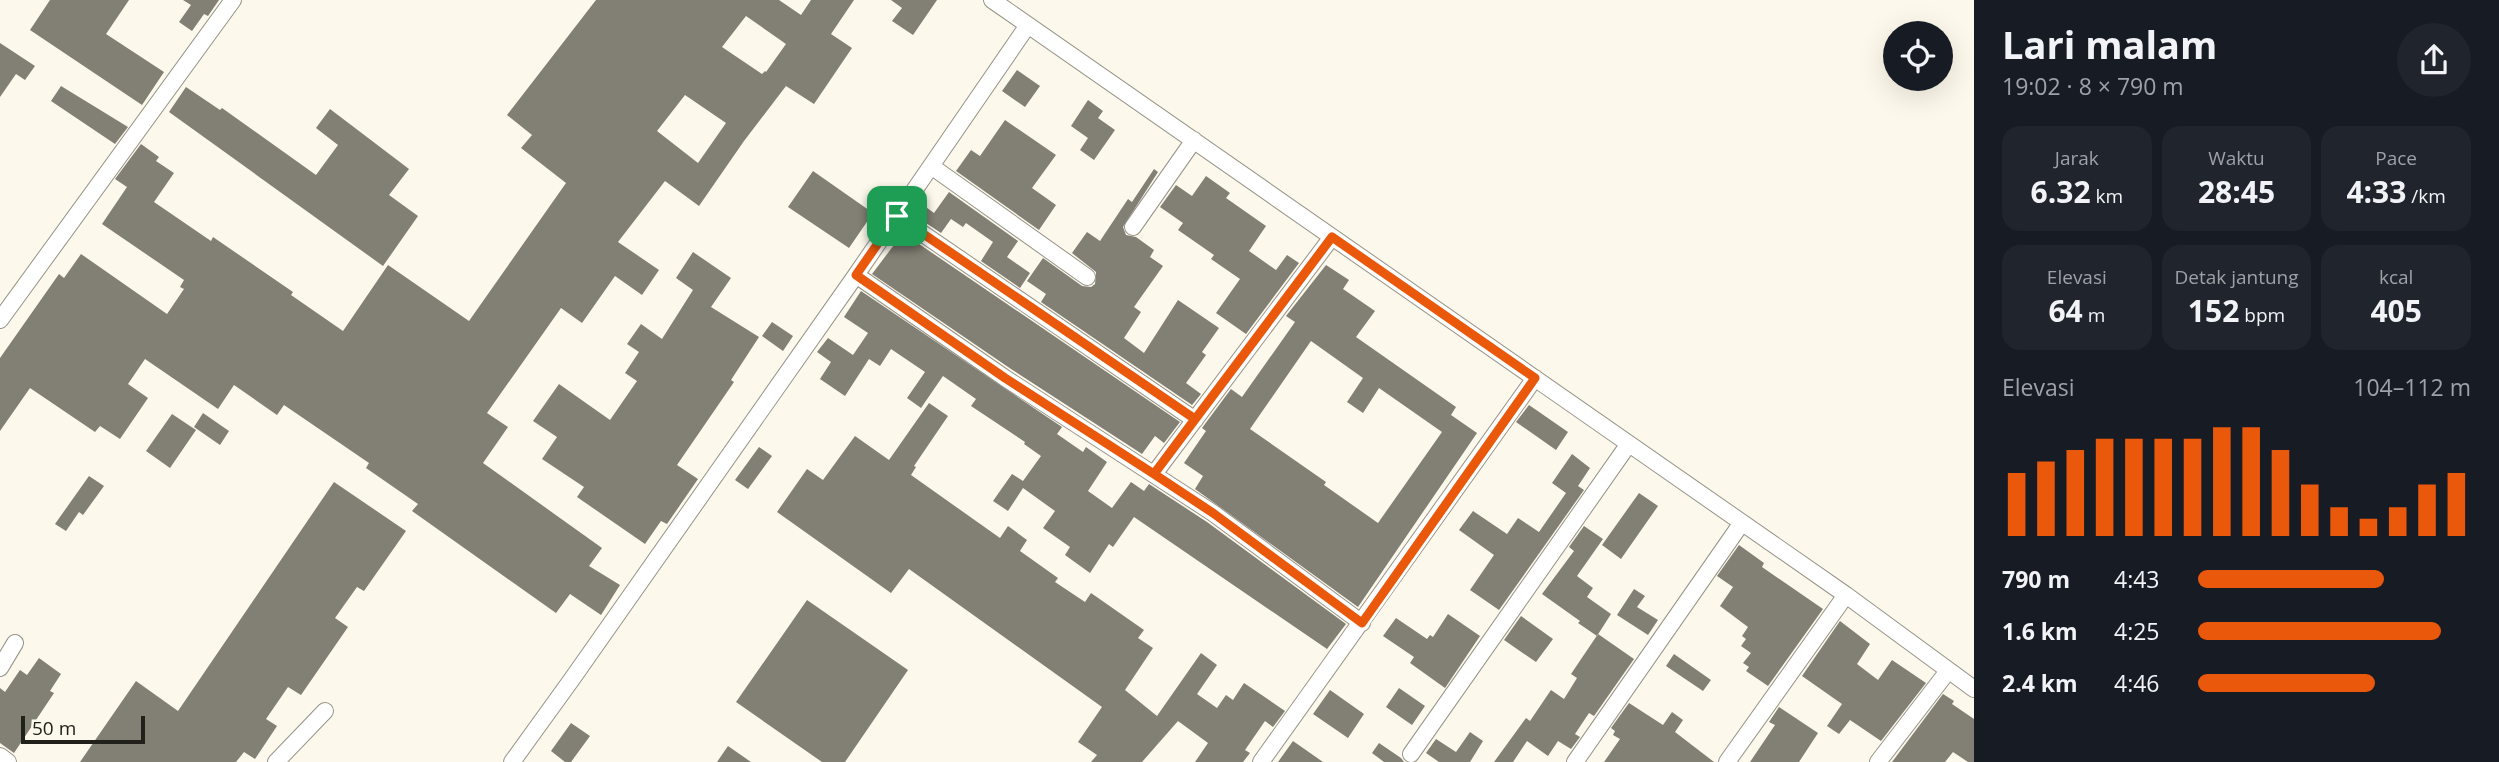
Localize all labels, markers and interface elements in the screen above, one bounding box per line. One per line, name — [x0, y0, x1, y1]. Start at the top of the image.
text: Lari malam — [2002, 18, 2217, 70]
map controls — [1883, 21, 1953, 91]
button: locate — [1883, 21, 1953, 91]
button: share — [2397, 23, 2471, 97]
text: 19:02 · 8 × 790 m — [2002, 70, 2184, 102]
text: Jarak — [2055, 145, 2099, 171]
text: Waktu — [2208, 145, 2265, 171]
text: Pace — [2375, 145, 2417, 171]
text: 6.32 — [2031, 171, 2091, 212]
text: 28:45 — [2198, 171, 2275, 212]
text: 4:33 — [2346, 171, 2406, 212]
text: km — [2091, 183, 2123, 209]
text: /km — [2406, 183, 2446, 209]
pin — [867, 186, 927, 246]
icon: arrive — [878, 197, 916, 235]
text: Elevasi — [2047, 264, 2107, 290]
text: Detak jantung — [2174, 264, 2299, 290]
text: kcal — [2379, 264, 2413, 290]
text: 64 — [2048, 290, 2083, 331]
text: 152 — [2188, 290, 2239, 331]
text: 405 — [2370, 290, 2422, 331]
text: m — [2083, 302, 2105, 328]
text: bpm — [2239, 302, 2285, 328]
text: Elevasi — [2002, 371, 2075, 403]
text: 104–112 m — [2353, 371, 2471, 403]
text: 790 m — [2002, 563, 2070, 595]
text: 4:43 — [2114, 563, 2160, 595]
text: 1.6 km — [2002, 615, 2078, 647]
text: 4:25 — [2114, 615, 2160, 647]
text: 2.4 km — [2002, 667, 2078, 699]
text: 4:46 — [2114, 667, 2160, 699]
scale bar — [21, 713, 145, 745]
text: 50 m — [32, 715, 76, 741]

